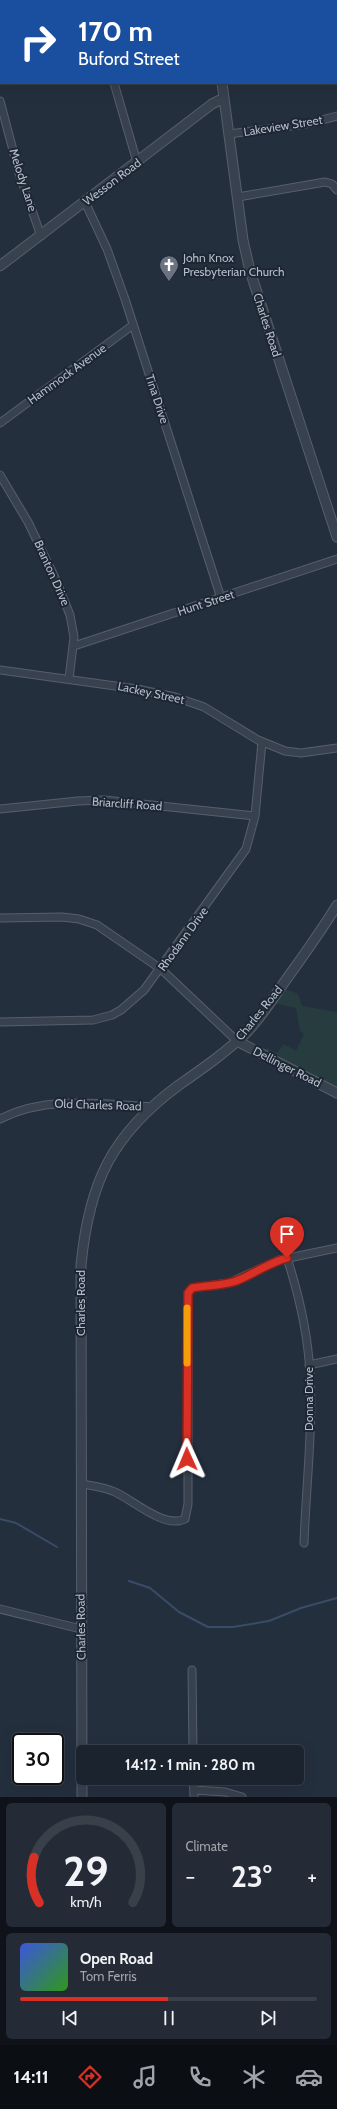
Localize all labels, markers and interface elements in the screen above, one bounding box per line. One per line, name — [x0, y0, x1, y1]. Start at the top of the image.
text: 170 m — [78, 14, 153, 48]
icon: right — [12, 16, 64, 68]
text: Buford Street — [78, 48, 180, 70]
street label: Lakeview Street — [242, 112, 324, 139]
street label: Melody Lane — [6, 147, 41, 213]
street label: Wesson Road — [80, 155, 144, 208]
place label: John Knox Presbyterian Church — [182, 250, 285, 279]
church icon: John Knox Presbyterian Church — [158, 254, 180, 282]
street label: Charles Road — [250, 291, 285, 359]
street label: Hammock Avenue — [25, 340, 109, 407]
street label: Tina Drive — [142, 372, 172, 425]
street label: Branton Drive — [31, 538, 74, 608]
street label: Hunt Street — [176, 586, 236, 619]
street label: Lackey Street — [116, 678, 186, 707]
street label: Briarcliff Road — [91, 794, 163, 813]
street label: Rhodann Drive — [154, 904, 211, 974]
street label: Charles Road — [232, 982, 285, 1043]
street label: Dellinger Road — [251, 1043, 324, 1090]
street label: Old Charles Road — [54, 1095, 142, 1114]
pin — [270, 1217, 304, 1258]
icon: arrive — [276, 1223, 298, 1245]
street label: Charles Road — [73, 1270, 88, 1336]
street label: Donna Drive — [301, 1367, 316, 1431]
position arrow — [166, 1438, 208, 1480]
street label: Charles Road — [72, 1594, 89, 1660]
speed limit sign: 30 — [12, 1733, 64, 1785]
text: 14:12 · 1 min · 280 m — [125, 1756, 255, 1774]
text: Climate — [186, 1838, 228, 1854]
text: 29 — [63, 1846, 108, 1896]
text: 23° — [231, 1858, 272, 1895]
text: − — [186, 1863, 195, 1890]
text: + — [307, 1863, 317, 1890]
text: km/h — [70, 1893, 101, 1911]
text: Open Road — [80, 1950, 153, 1968]
text: Tom Ferris — [80, 1968, 137, 1984]
icon: previous — [59, 2007, 81, 2029]
icon: pause — [158, 2007, 180, 2029]
icon: next — [257, 2007, 279, 2029]
icon: directions — [76, 2063, 104, 2091]
icon: music — [131, 2063, 159, 2091]
icon: phone — [186, 2063, 214, 2091]
icon: climate — [240, 2063, 268, 2091]
icon: car — [295, 2063, 323, 2091]
text: 14:11 — [13, 2066, 49, 2088]

